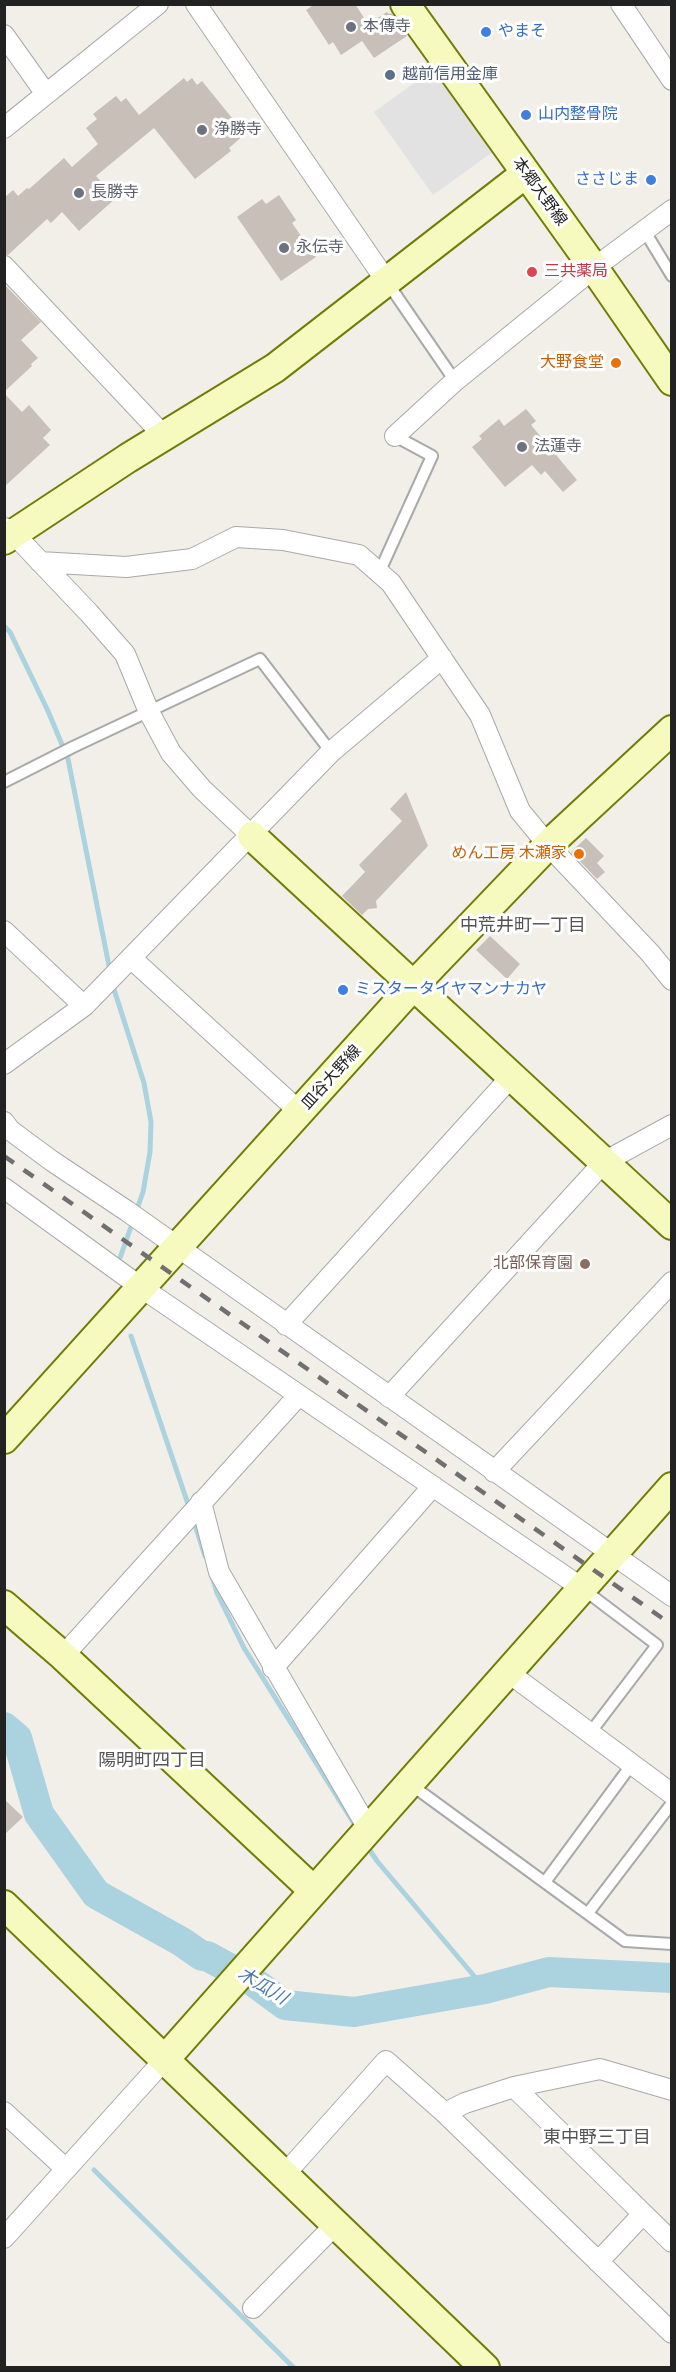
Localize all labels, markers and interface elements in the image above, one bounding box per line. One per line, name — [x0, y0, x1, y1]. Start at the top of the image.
place label: 本傳寺 — [363, 17, 411, 37]
marker: 本傳寺 — [344, 20, 358, 34]
place label: やまそ — [498, 22, 546, 42]
marker: やまそ — [479, 25, 493, 39]
place label: 越前信用金庫 — [402, 65, 498, 85]
marker: 越前信用金庫 — [383, 68, 397, 82]
place label: 山内整骨院 — [538, 105, 618, 125]
marker: 山内整骨院 — [519, 108, 533, 122]
place label: 浄勝寺 — [214, 120, 262, 140]
marker: 浄勝寺 — [195, 123, 209, 137]
street label: 本郷大野線 — [508, 154, 570, 230]
place label: ささじま — [575, 170, 639, 190]
marker: ささじま — [644, 173, 658, 187]
place label: 長勝寺 — [91, 183, 139, 203]
marker: 長勝寺 — [72, 186, 86, 200]
place label: 永伝寺 — [296, 238, 344, 258]
marker: 永伝寺 — [277, 241, 291, 255]
place label: 三共薬局 — [544, 262, 608, 282]
marker: 三共薬局 — [525, 265, 539, 279]
place label: 大野食堂 — [540, 353, 604, 373]
marker: 大野食堂 — [609, 356, 623, 370]
place label: 法蓮寺 — [534, 437, 582, 457]
marker: 法蓮寺 — [515, 440, 529, 454]
place label: めん工房 木瀬家 — [451, 844, 567, 864]
marker: めん工房 木瀬家 — [572, 847, 586, 861]
district label: 中荒井町一丁目 — [460, 916, 586, 938]
place label: ミスタータイヤマンナカヤ — [355, 980, 547, 1000]
marker: ミスタータイヤマンナカヤ — [336, 983, 350, 997]
street label: 皿谷大野線 — [298, 1042, 366, 1114]
place label: 北部保育園 — [493, 1254, 573, 1274]
marker: 北部保育園 — [578, 1257, 592, 1271]
district label: 陽明町四丁目 — [98, 1751, 206, 1773]
water label: 木瓜川 — [233, 1964, 291, 2010]
district label: 東中野三丁目 — [543, 2128, 651, 2150]

